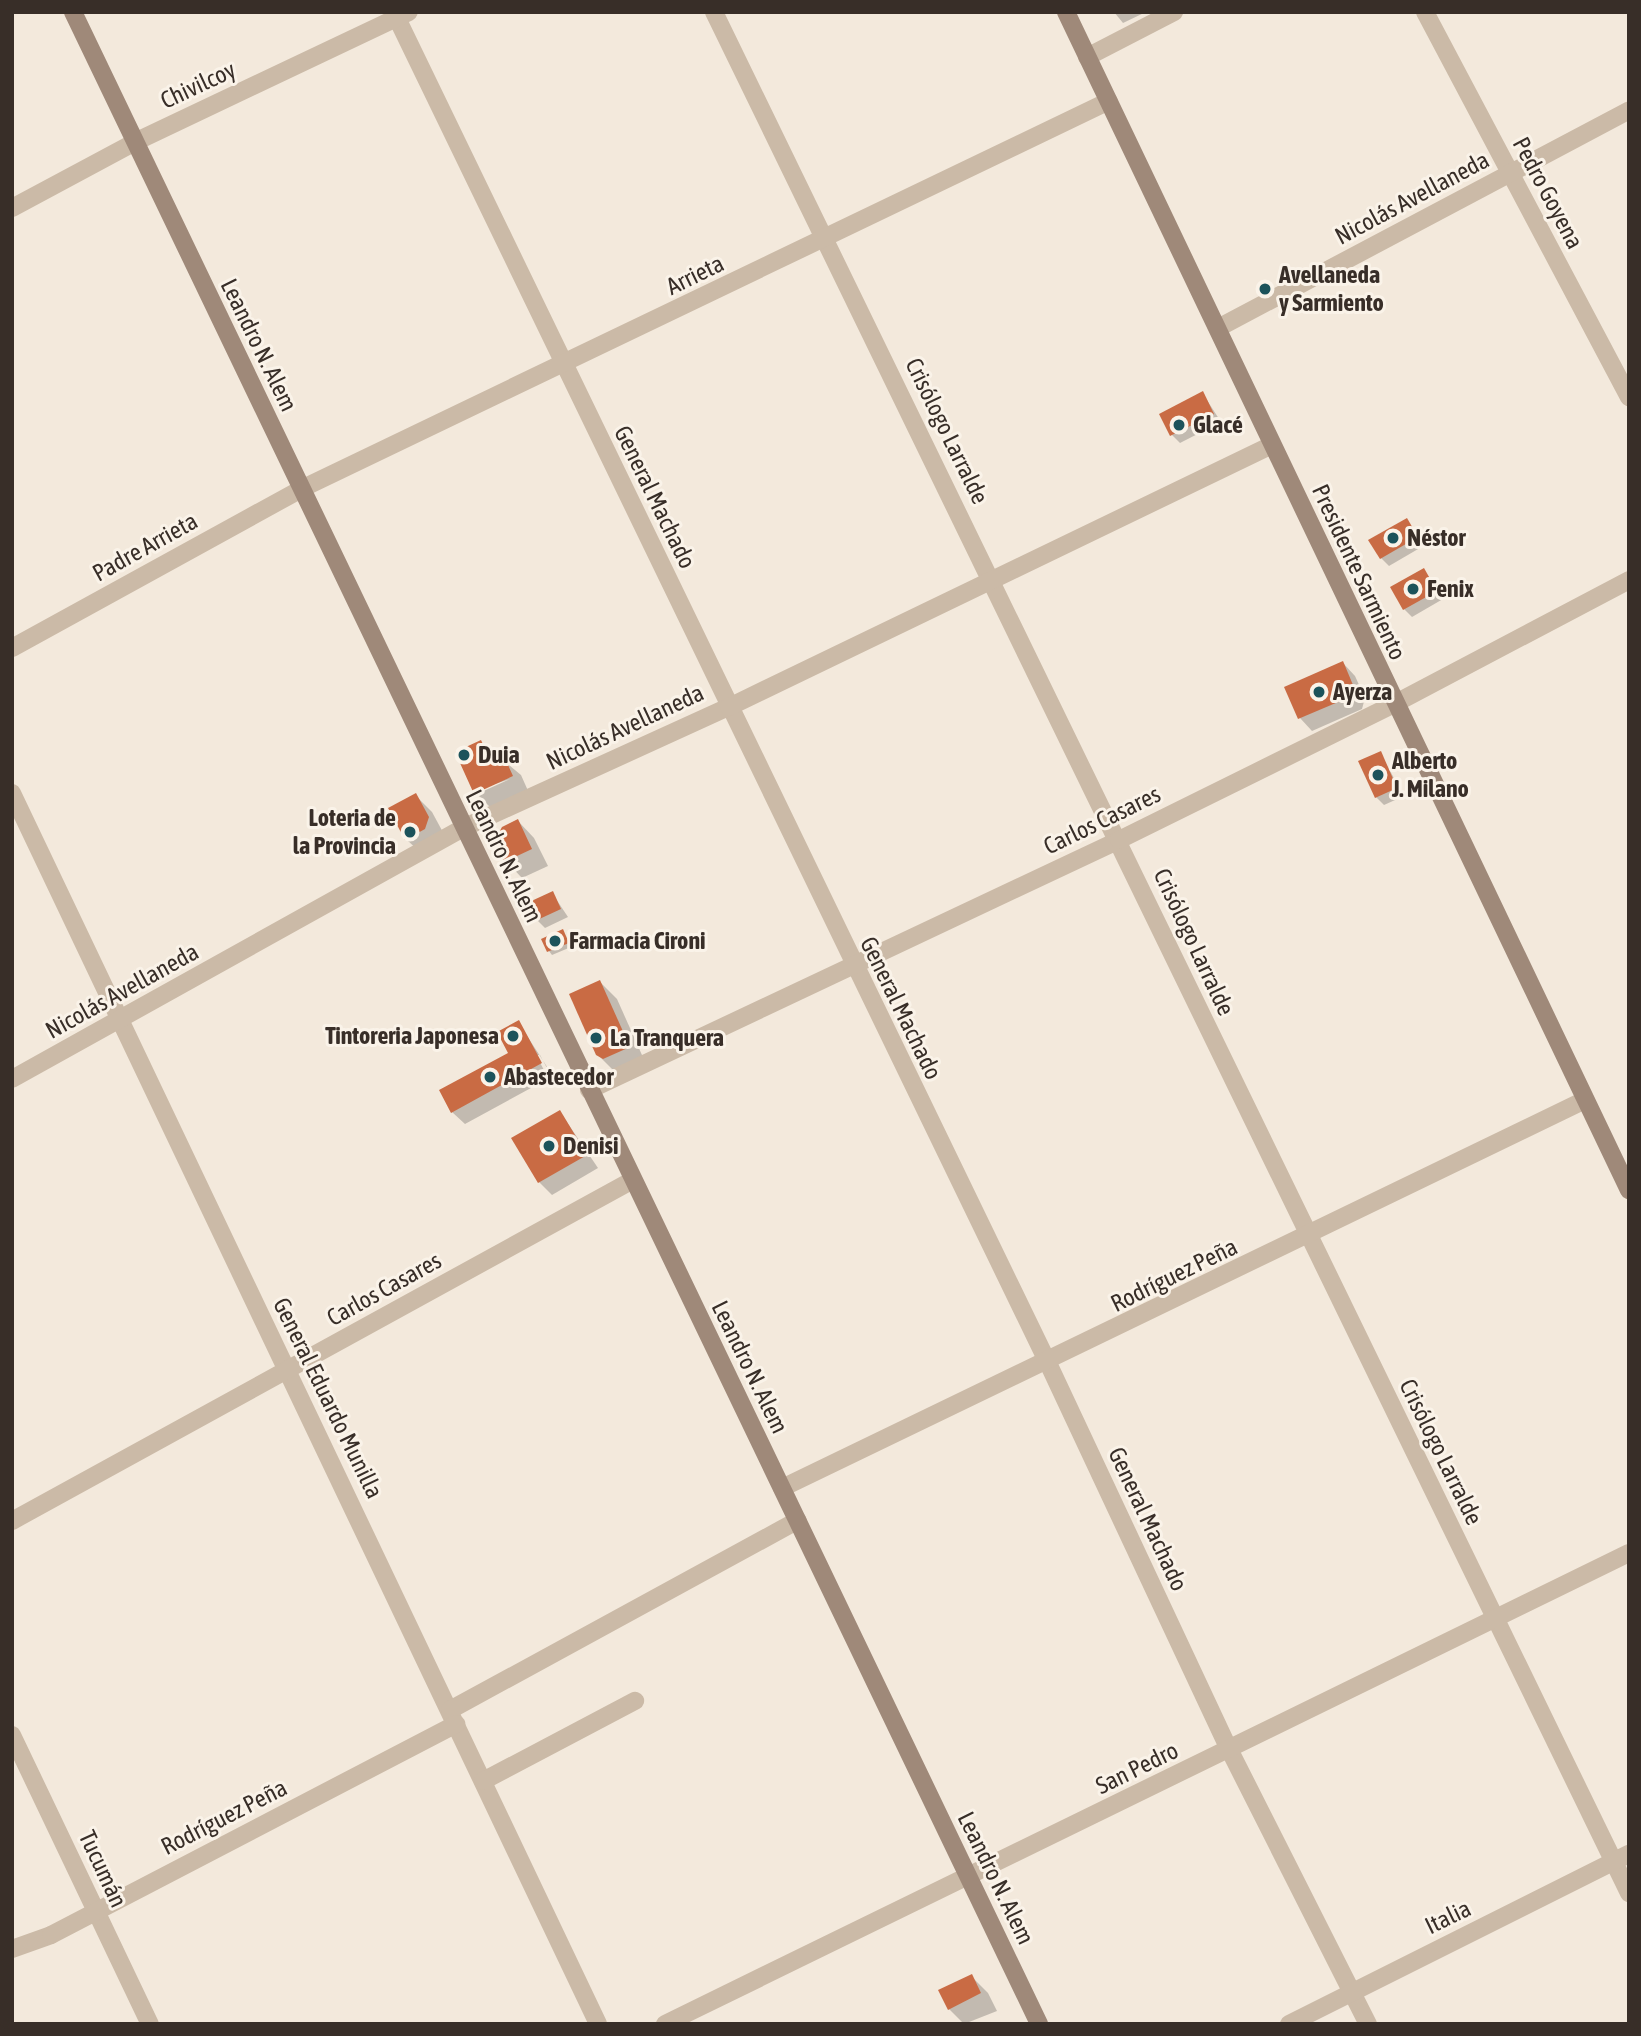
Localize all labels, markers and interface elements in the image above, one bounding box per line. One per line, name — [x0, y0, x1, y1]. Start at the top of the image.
street label: Chivilcoy — [156, 55, 240, 115]
street label: Pedro Goyena — [1507, 132, 1589, 254]
street label: Nicolás Avellaneda — [1330, 145, 1494, 251]
street label: Arrieta — [662, 249, 728, 301]
place label: Avellaneda y Sarmiento — [1279, 261, 1384, 317]
street label: Leandro N. Alem — [215, 274, 303, 416]
marker: Avellaneda y Sarmiento — [1257, 281, 1273, 297]
street label: Crisólogo Larralde — [899, 353, 995, 509]
place label: Glacé — [1193, 411, 1243, 439]
marker: Glacé — [1171, 417, 1187, 433]
street label: General Machado — [608, 421, 702, 573]
street label: Presidente Sarmiento — [1306, 480, 1412, 664]
street label: Padre Arrieta — [88, 506, 202, 588]
place label: Néstor — [1407, 524, 1466, 552]
marker: Néstor — [1385, 530, 1401, 546]
place label: Fenix — [1427, 575, 1474, 603]
marker: Fenix — [1405, 581, 1421, 597]
street label: Nicolás Avellaneda — [542, 678, 708, 776]
place label: Ayerza — [1333, 678, 1392, 706]
marker: Ayerza — [1311, 684, 1327, 700]
place label: Duia — [478, 741, 520, 769]
marker: Duia — [456, 747, 472, 763]
place label: Alberto J. Milano — [1392, 747, 1469, 803]
marker: Alberto J. Milano — [1370, 767, 1386, 783]
street label: Carlos Casares — [1039, 779, 1165, 861]
street label: Leandro N. Alem — [460, 785, 548, 927]
place label: Loteria de la Provincia — [293, 804, 396, 860]
marker: Loteria de la Provincia — [402, 824, 418, 840]
street label: Crisólogo Larralde — [1147, 864, 1241, 1020]
place label: Farmacia Cironi — [569, 927, 706, 955]
street label: General Machado — [854, 932, 948, 1084]
marker: Farmacia Cironi — [547, 933, 563, 949]
street label: Nicolás Avellaneda — [41, 937, 203, 1045]
place label: Tintoreria Japonesa — [325, 1022, 499, 1050]
place label: La Tranquera — [610, 1024, 724, 1052]
marker: Tintoreria Japonesa — [505, 1028, 521, 1044]
marker: La Tranquera — [588, 1030, 604, 1046]
place label: Abastecedor — [504, 1063, 614, 1091]
marker: Abastecedor — [482, 1069, 498, 1085]
place label: Denisi — [563, 1132, 618, 1160]
marker: Denisi — [541, 1138, 557, 1154]
street label: Rodríguez Peña — [1106, 1232, 1242, 1318]
street label: Carlos Casares — [322, 1246, 446, 1332]
street label: General Eduardo Munilla — [267, 1293, 389, 1503]
street label: Leandro N. Alem — [706, 1296, 794, 1438]
street label: Crisólogo Larralde — [1393, 1374, 1489, 1530]
street label: General Machado — [1102, 1443, 1194, 1595]
street label: San Pedro — [1091, 1736, 1183, 1800]
street label: Rodríguez Peña — [156, 1773, 292, 1861]
street label: Leandro N. Alem — [952, 1807, 1040, 1949]
street label: Tucumán — [73, 1826, 133, 1912]
street label: Italia — [1420, 1894, 1476, 1940]

